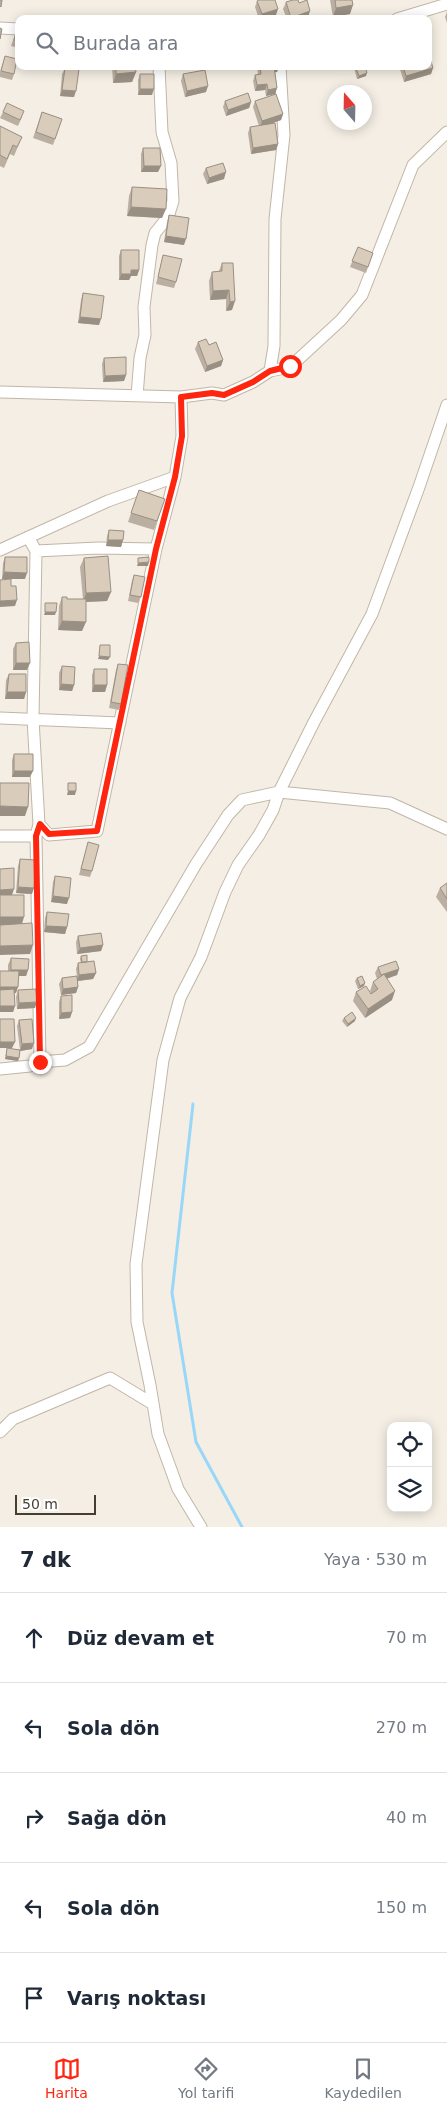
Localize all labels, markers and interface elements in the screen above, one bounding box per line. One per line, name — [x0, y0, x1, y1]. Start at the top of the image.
search box — [15, 15, 432, 70]
icon: search — [33, 29, 61, 57]
text: Burada ara — [73, 32, 178, 54]
north arrow — [327, 85, 372, 130]
route start — [279, 355, 302, 378]
route end — [29, 1051, 52, 1074]
map controls — [387, 1422, 432, 1512]
button: locate — [387, 1422, 432, 1467]
button: layers — [387, 1467, 432, 1512]
scale bar — [15, 1492, 96, 1515]
text: 50 m — [22, 1496, 58, 1512]
text: 7 dk — [20, 1548, 71, 1572]
text: Yaya · 530 m — [324, 1550, 427, 1569]
icon: ahead — [20, 1624, 48, 1652]
text: Düz devam et — [67, 1627, 214, 1649]
text: 70 m — [386, 1628, 427, 1647]
icon: left — [20, 1714, 48, 1742]
text: Sola dön — [67, 1717, 160, 1739]
text: 270 m — [376, 1718, 427, 1737]
icon: right — [20, 1804, 48, 1832]
text: Sağa dön — [67, 1807, 167, 1829]
text: 40 m — [386, 1808, 427, 1827]
icon: left — [20, 1894, 48, 1922]
text: Sola dön — [67, 1897, 160, 1919]
text: 150 m — [376, 1898, 427, 1917]
icon: arrive — [20, 1984, 48, 2012]
text: Varış noktası — [67, 1987, 206, 2009]
tab: Harita — [45, 2055, 88, 2101]
tab: Yol tarifi — [178, 2055, 234, 2101]
tab: Kaydedilen — [324, 2055, 402, 2101]

